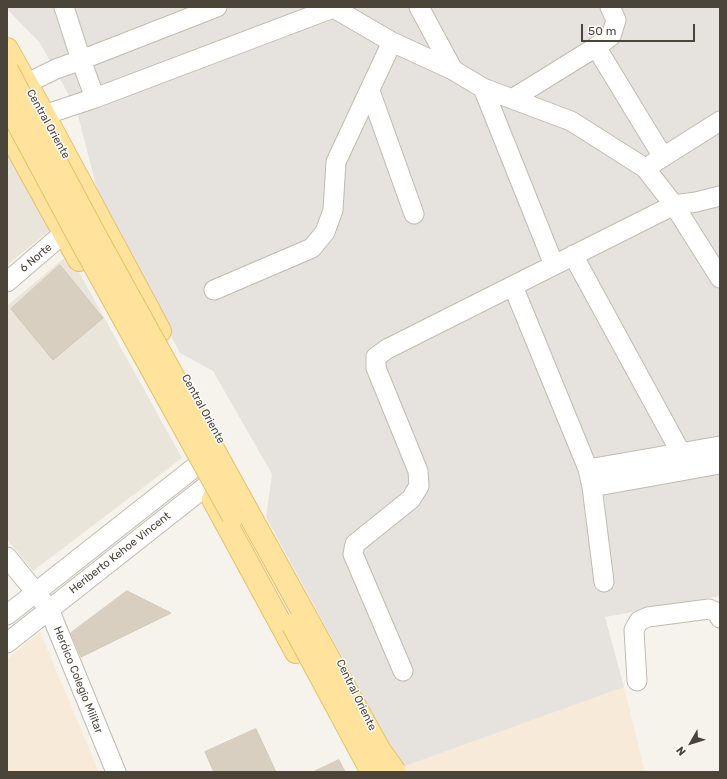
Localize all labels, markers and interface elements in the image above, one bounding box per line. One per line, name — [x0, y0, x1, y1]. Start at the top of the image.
scale bar — [583, 16, 697, 42]
text: 50 m — [588, 24, 616, 38]
street label: Central Oriente — [23, 87, 73, 161]
street label: 6 Norte — [17, 241, 55, 275]
street label: Central Oriente — [178, 372, 228, 446]
street label: Heriberto Kehoe Vincent — [67, 509, 173, 597]
street label: Heróico Colegio Militar — [51, 625, 105, 735]
street label: Central Oriente — [333, 657, 379, 733]
north arrow — [671, 723, 711, 763]
text: N — [674, 744, 689, 758]

